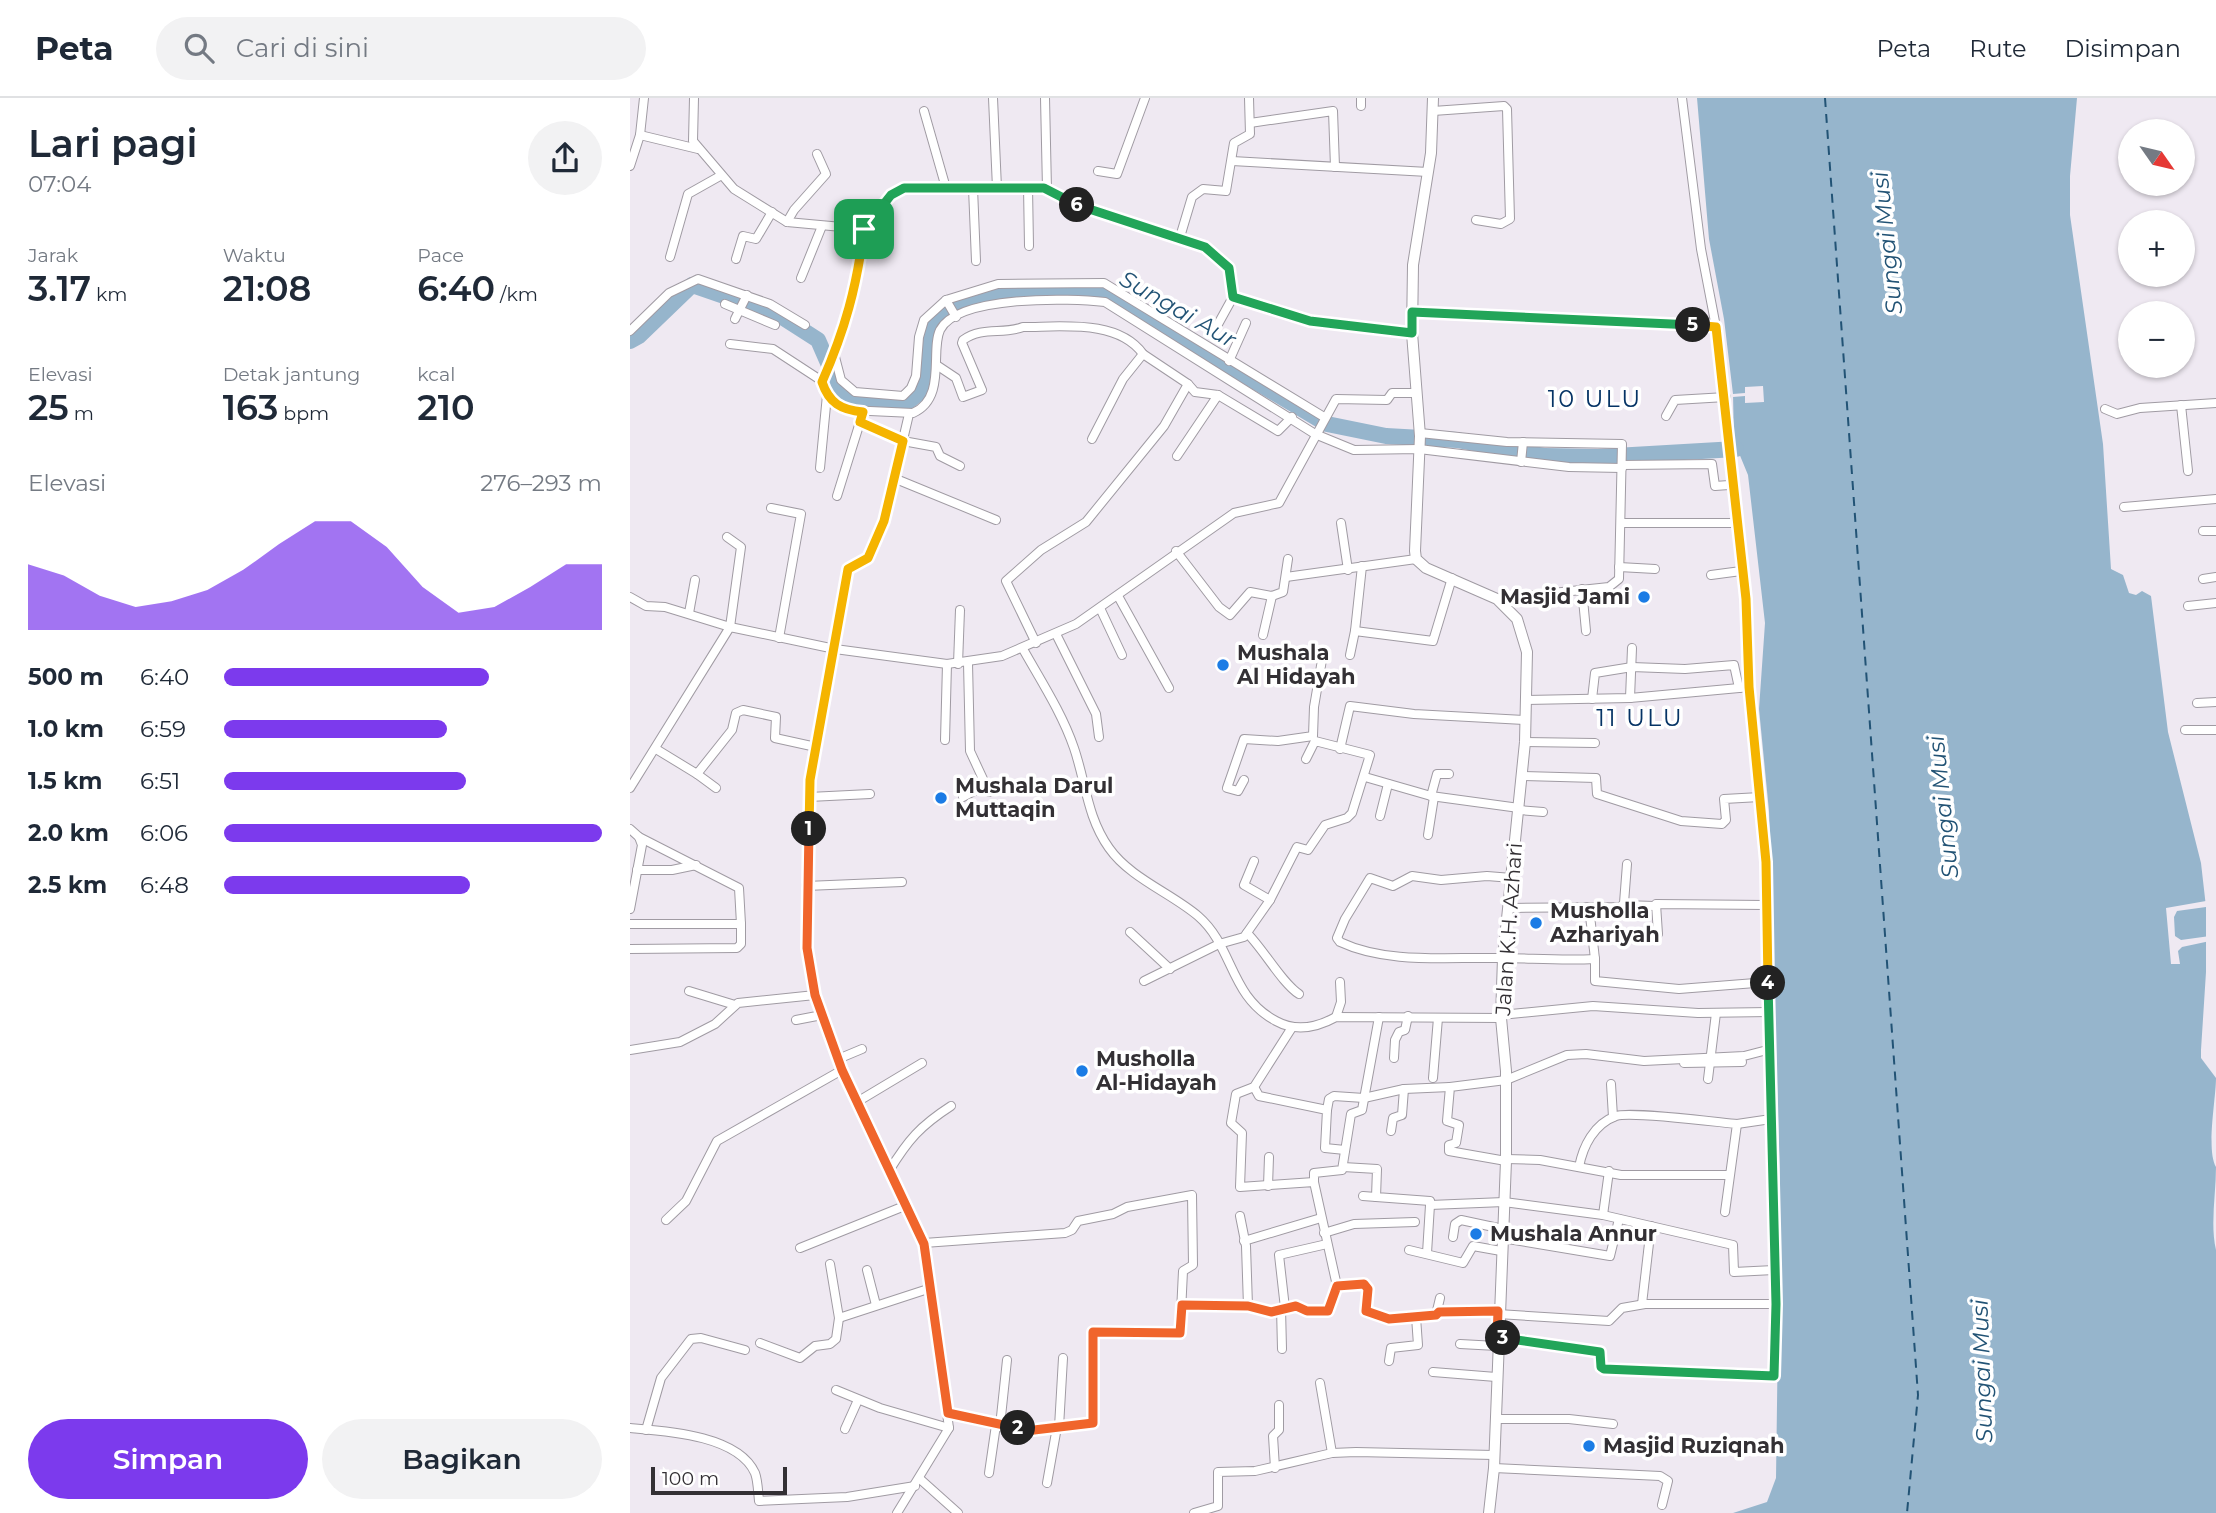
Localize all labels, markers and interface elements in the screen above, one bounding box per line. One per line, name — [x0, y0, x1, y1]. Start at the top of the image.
search box — [156, 17, 646, 80]
text: Peta — [35, 28, 114, 68]
icon: search — [180, 29, 218, 67]
text: Cari di sini — [236, 32, 369, 64]
text: Peta — [1876, 34, 1931, 63]
text: Rute — [1969, 34, 2027, 63]
text: Disimpan — [2065, 34, 2181, 63]
north arrow — [2118, 119, 2194, 196]
map controls — [2118, 119, 2195, 378]
text: Lari pagi — [28, 120, 197, 167]
button: share — [528, 121, 602, 195]
water label: Sungai Musi — [1865, 169, 1908, 316]
text: 07:04 — [28, 170, 91, 198]
pin: 6 — [1060, 188, 1094, 222]
text: 6 — [1070, 193, 1083, 216]
pin — [834, 199, 894, 259]
icon: arrive — [845, 210, 883, 248]
button: + — [2118, 210, 2195, 287]
text: Jarak — [28, 244, 78, 267]
text: Waktu — [223, 244, 286, 267]
text: Pace — [417, 244, 464, 267]
water label: Sungai Aur — [1115, 264, 1242, 354]
text: 3.17 — [28, 267, 91, 310]
text: 21:08 — [223, 267, 311, 310]
text: 6:40 — [417, 267, 495, 310]
text: km — [91, 283, 127, 306]
text: /km — [495, 283, 538, 306]
button: − — [2118, 301, 2195, 378]
pin: 5 — [1676, 308, 1710, 342]
text: 5 — [1687, 313, 1698, 336]
text: Elevasi — [28, 363, 93, 386]
text: Detak jantung — [223, 363, 360, 386]
text: kcal — [417, 363, 455, 386]
district label: 10 ULU — [1548, 384, 1642, 413]
text: 25 — [28, 386, 69, 429]
text: 163 — [223, 386, 278, 429]
text: 210 — [417, 386, 475, 429]
text: m — [69, 402, 94, 425]
text: bpm — [278, 402, 329, 425]
text: Elevasi — [28, 469, 106, 497]
text: 276–293 m — [480, 469, 602, 497]
place label: Masjid Jami — [1500, 584, 1630, 609]
marker: Masjid Jami — [1636, 589, 1652, 605]
place label: Mushala Al Hidayah — [1236, 640, 1356, 689]
marker: Mushala Al Hidayah — [1215, 657, 1231, 673]
text: 500 m — [28, 663, 104, 691]
text: 6:40 — [140, 663, 189, 691]
district label: 11 ULU — [1596, 703, 1684, 732]
text: 1.0 km — [28, 715, 104, 743]
text: 6:59 — [140, 715, 186, 743]
water label: Sungai Musi — [1921, 733, 1964, 880]
text: 1.5 km — [28, 767, 102, 795]
text: 6:51 — [140, 767, 180, 795]
place label: Mushala Darul Muttaqin — [955, 773, 1113, 822]
marker: Mushala Darul Muttaqin — [933, 790, 949, 806]
pin: 1 — [792, 812, 826, 846]
text: 1 — [805, 817, 812, 840]
text: 2.0 km — [28, 819, 109, 847]
text: 6:06 — [140, 819, 188, 847]
street label: Jalan K.H. Azhari — [1490, 842, 1527, 1017]
text: 2.5 km — [28, 871, 107, 899]
text: 6:48 — [140, 871, 189, 899]
place label: Musholla Azhariyah — [1549, 898, 1660, 947]
marker: Musholla Azhariyah — [1528, 915, 1544, 931]
pin: 4 — [1750, 966, 1786, 1001]
text: 4 — [1761, 971, 1774, 994]
place label: Musholla Al-Hidayah — [1095, 1046, 1217, 1095]
marker: Musholla Al-Hidayah — [1074, 1063, 1090, 1079]
place label: Mushala Annur — [1490, 1221, 1657, 1246]
marker: Mushala Annur — [1468, 1226, 1484, 1242]
water label: Sungai Musi — [1965, 1298, 1998, 1443]
pin: 3 — [1486, 1320, 1520, 1356]
text: 3 — [1497, 1326, 1508, 1349]
pin: 2 — [1000, 1410, 1036, 1446]
text: 2 — [1012, 1416, 1023, 1439]
button: Simpan — [28, 1419, 308, 1499]
button: Bagikan — [322, 1419, 602, 1499]
place label: Masjid Ruziqnah — [1603, 1433, 1784, 1458]
marker: Masjid Ruziqnah — [1581, 1438, 1597, 1454]
scale bar — [651, 1464, 788, 1496]
text: 100 m — [662, 1467, 719, 1490]

